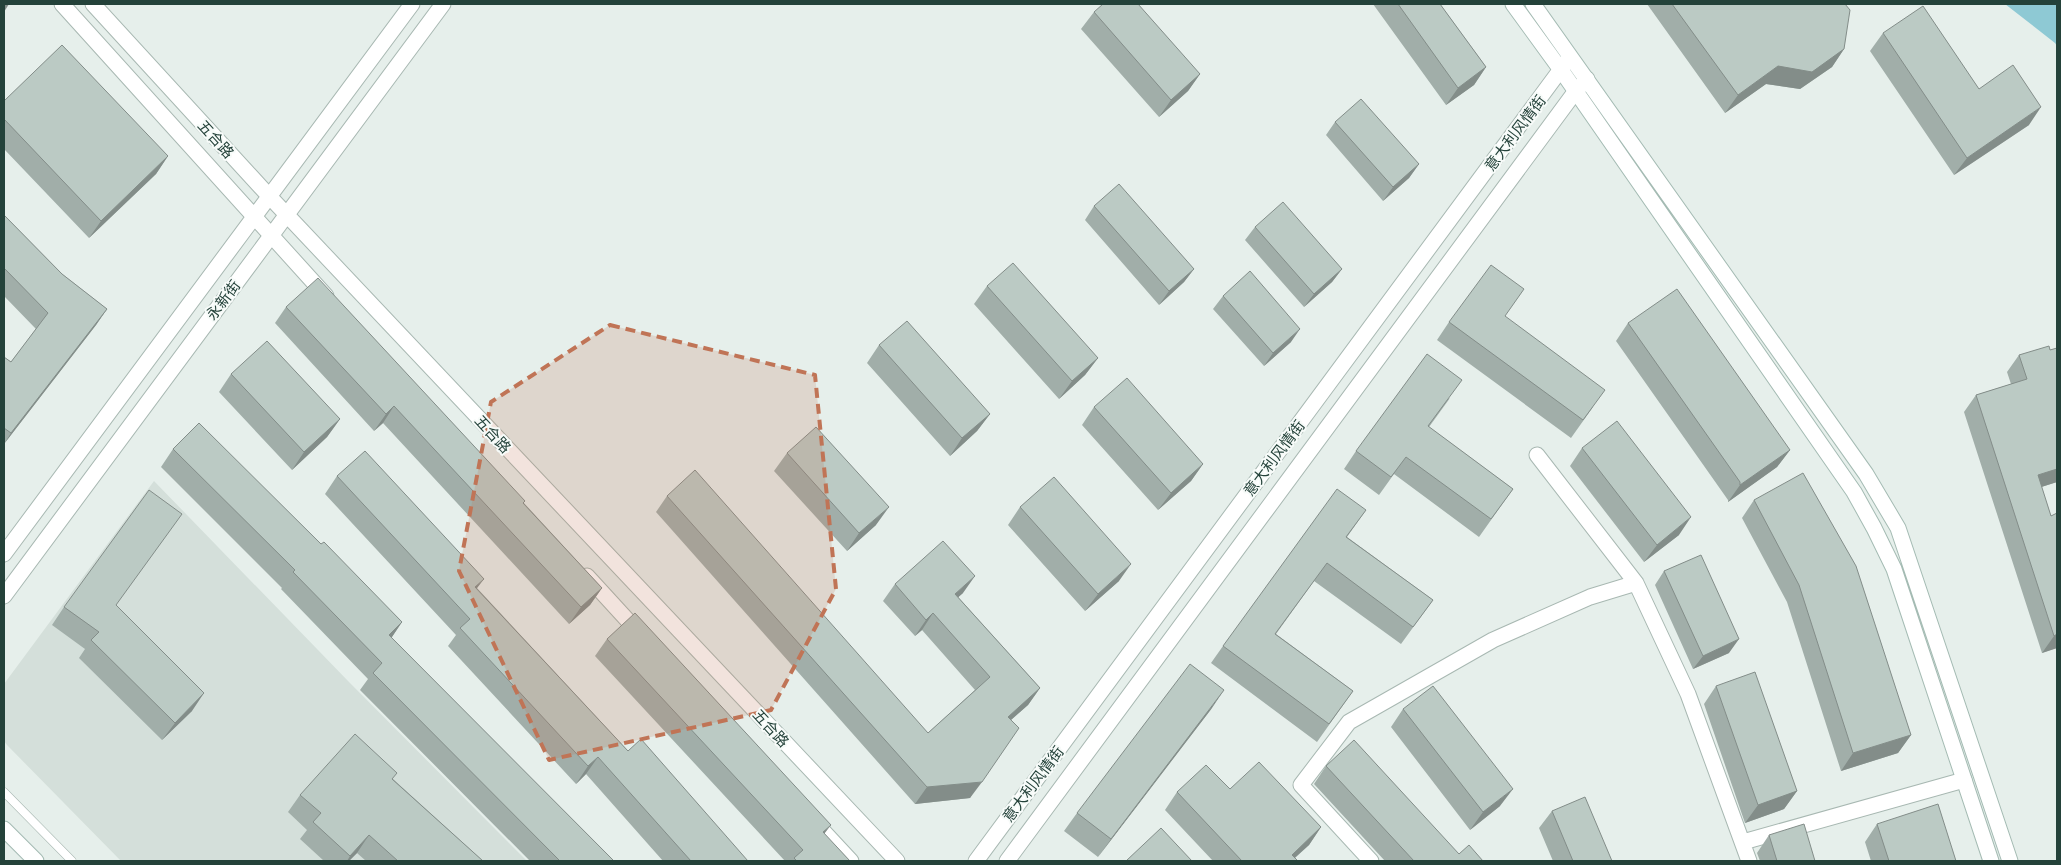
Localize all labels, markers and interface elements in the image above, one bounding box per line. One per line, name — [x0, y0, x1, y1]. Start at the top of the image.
street label: 意大利风情街 — [1480, 91, 1550, 175]
street label: 五合路 — [193, 115, 239, 163]
street label: 永新街 — [201, 276, 245, 324]
street label: 五合路 — [470, 410, 516, 458]
street label: 意大利风情街 — [1239, 416, 1309, 500]
street label: 五合路 — [748, 704, 794, 752]
street label: 意大利风情街 — [998, 742, 1068, 826]

